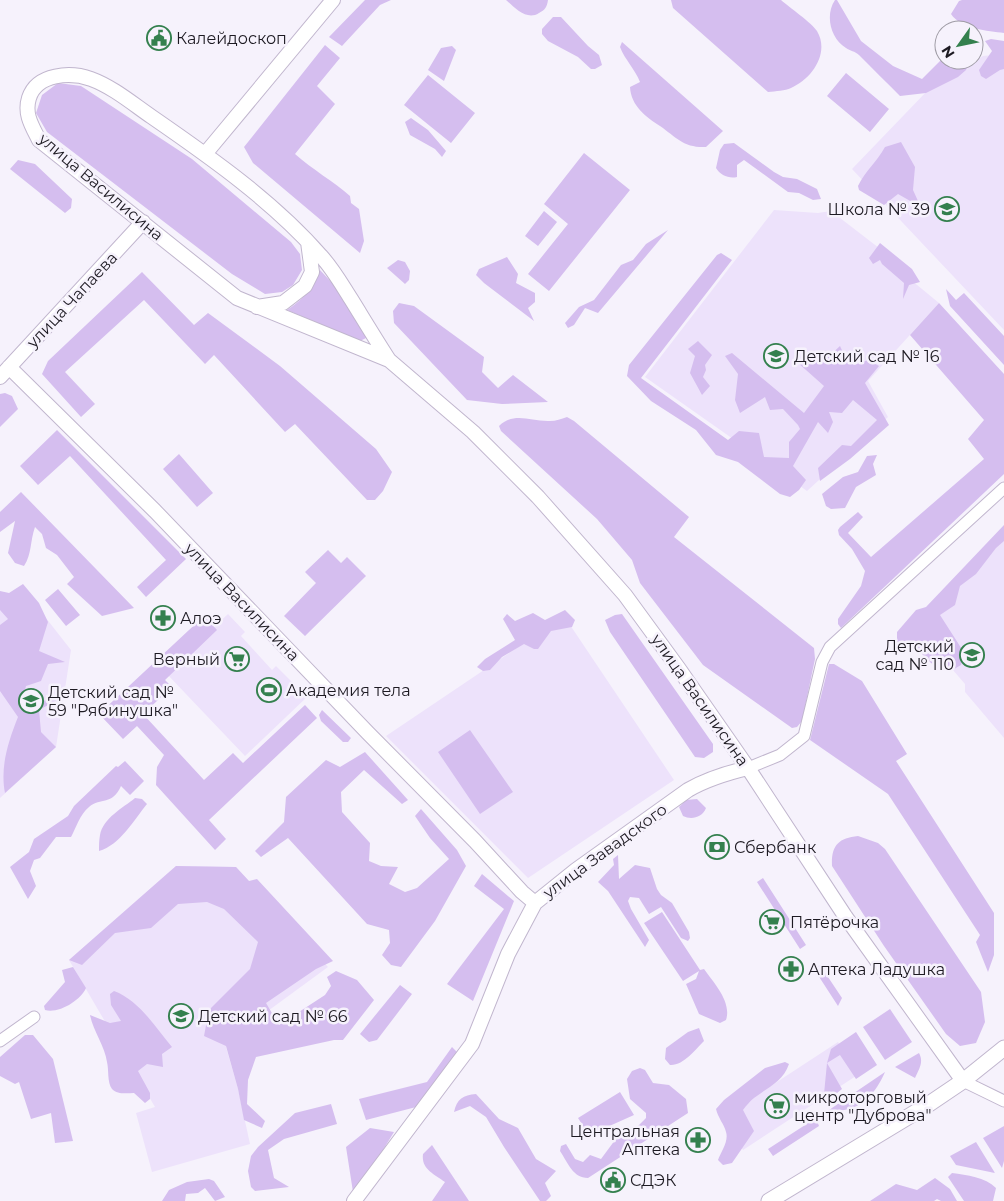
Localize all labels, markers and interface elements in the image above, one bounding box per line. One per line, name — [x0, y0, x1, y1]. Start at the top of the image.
north arrow — [934, 20, 984, 70]
public building icon: Калейдоскоп — [146, 25, 172, 51]
place label: Калейдоскоп — [176, 29, 287, 48]
text: N — [937, 42, 959, 62]
street label: улица Василисина — [34, 129, 167, 245]
school or university icon: Школа № 39 — [934, 196, 960, 222]
place label: Школа № 39 — [828, 200, 930, 219]
street label: улица Чапаева — [22, 248, 121, 353]
school or university icon: Детский сад № 16 — [763, 343, 789, 369]
place label: Детский сад № 16 — [794, 347, 940, 366]
street label: улица Василисина — [180, 538, 303, 665]
pharmacy icon: Алоэ — [150, 605, 176, 631]
place label: Алоэ — [180, 609, 221, 628]
street label: улица Василисина — [647, 630, 753, 770]
place label: Детский сад № 110 — [876, 637, 954, 674]
school or university icon: Детский сад № 110 — [959, 642, 985, 668]
supermarket icon: Верный — [224, 646, 250, 672]
place label: Верный — [153, 650, 220, 669]
sports icon: Академия тела — [256, 677, 282, 703]
place label: Академия тела — [286, 681, 411, 700]
place label: Детский сад № 59 "Рябинушка" — [48, 683, 178, 720]
school or university icon: Детский сад № 59 "Рябинушка" — [18, 688, 44, 714]
street label: улица Завадского — [539, 800, 671, 903]
bank icon: Сбербанк — [704, 834, 730, 860]
place label: Сбербанк — [734, 838, 817, 857]
supermarket icon: Пятёрочка — [759, 909, 785, 935]
place label: Пятёрочка — [790, 913, 879, 932]
pharmacy icon: Аптека Ладушка — [778, 956, 804, 982]
place label: Аптека Ладушка — [808, 960, 945, 979]
school or university icon: Детский сад № 66 — [168, 1003, 194, 1029]
place label: Детский сад № 66 — [198, 1007, 348, 1026]
place label: микроторговый центр "Дуброва" — [794, 1088, 931, 1125]
supermarket icon: микроторговый центр "Дуброва" — [764, 1093, 790, 1119]
place label: Центральная Аптека — [570, 1122, 680, 1159]
pharmacy icon: Центральная Аптека — [685, 1127, 711, 1153]
public building icon: СДЭК — [600, 1167, 626, 1193]
place label: СДЭК — [630, 1171, 676, 1190]

